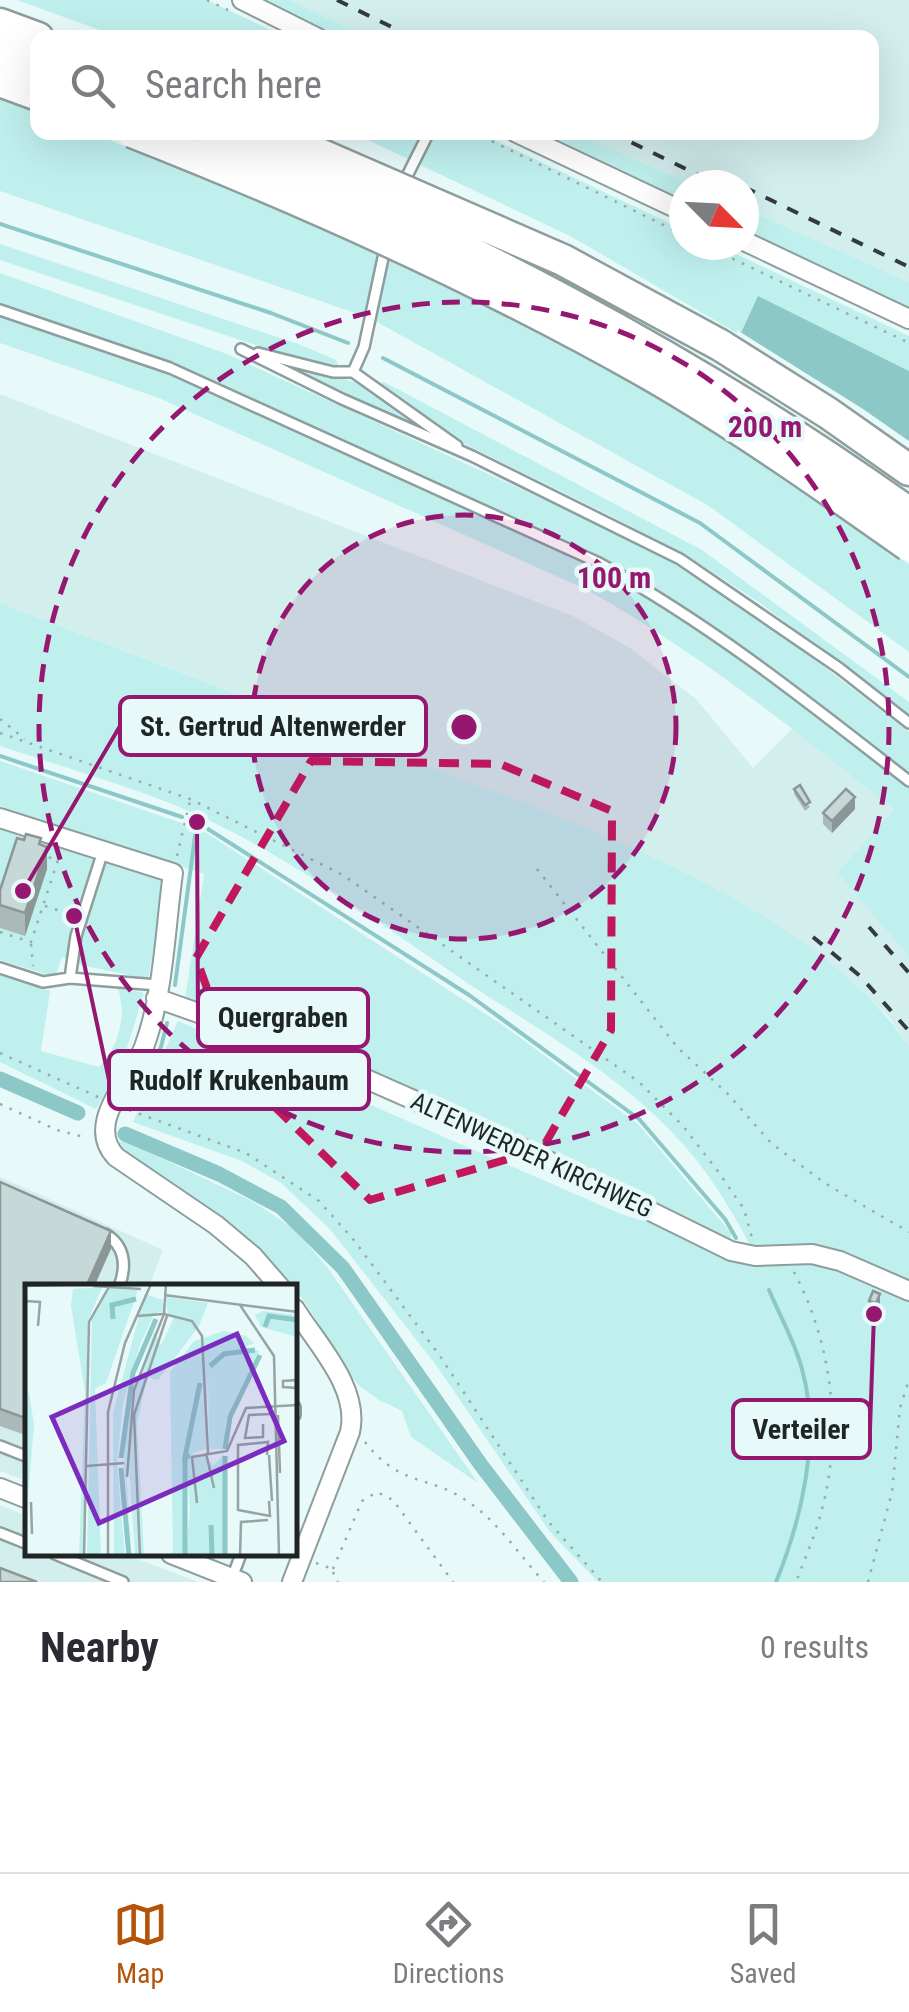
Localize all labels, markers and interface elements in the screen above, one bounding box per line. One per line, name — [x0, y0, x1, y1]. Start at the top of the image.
search box — [30, 30, 879, 140]
icon: search — [65, 58, 120, 113]
text: Search here — [145, 63, 322, 107]
north arrow — [669, 170, 759, 260]
text: 200 m — [728, 409, 802, 444]
text: 100 m — [577, 560, 651, 595]
callout: St. Gertrud Altenwerder — [120, 697, 426, 755]
centre of rings — [446, 709, 482, 745]
text: St. Gertrud Altenwerder — [140, 710, 406, 743]
callout: Quergraben — [198, 989, 368, 1047]
text: Quergraben — [218, 1001, 348, 1034]
callout: Rudolf Krukenbaum — [109, 1051, 369, 1109]
text: Rudolf Krukenbaum — [129, 1064, 349, 1097]
street label: ALTENWERDER KIRCHWEG — [407, 1086, 657, 1224]
inset map — [25, 1284, 298, 1557]
callout: Verteiler — [733, 1400, 870, 1458]
text: Verteiler — [752, 1413, 850, 1446]
text: Nearby — [40, 1623, 159, 1672]
text: 0 results — [760, 1628, 869, 1666]
tab: Map — [113, 1897, 168, 1990]
tab: Directions — [393, 1897, 505, 1990]
tab: Saved — [730, 1897, 796, 1990]

